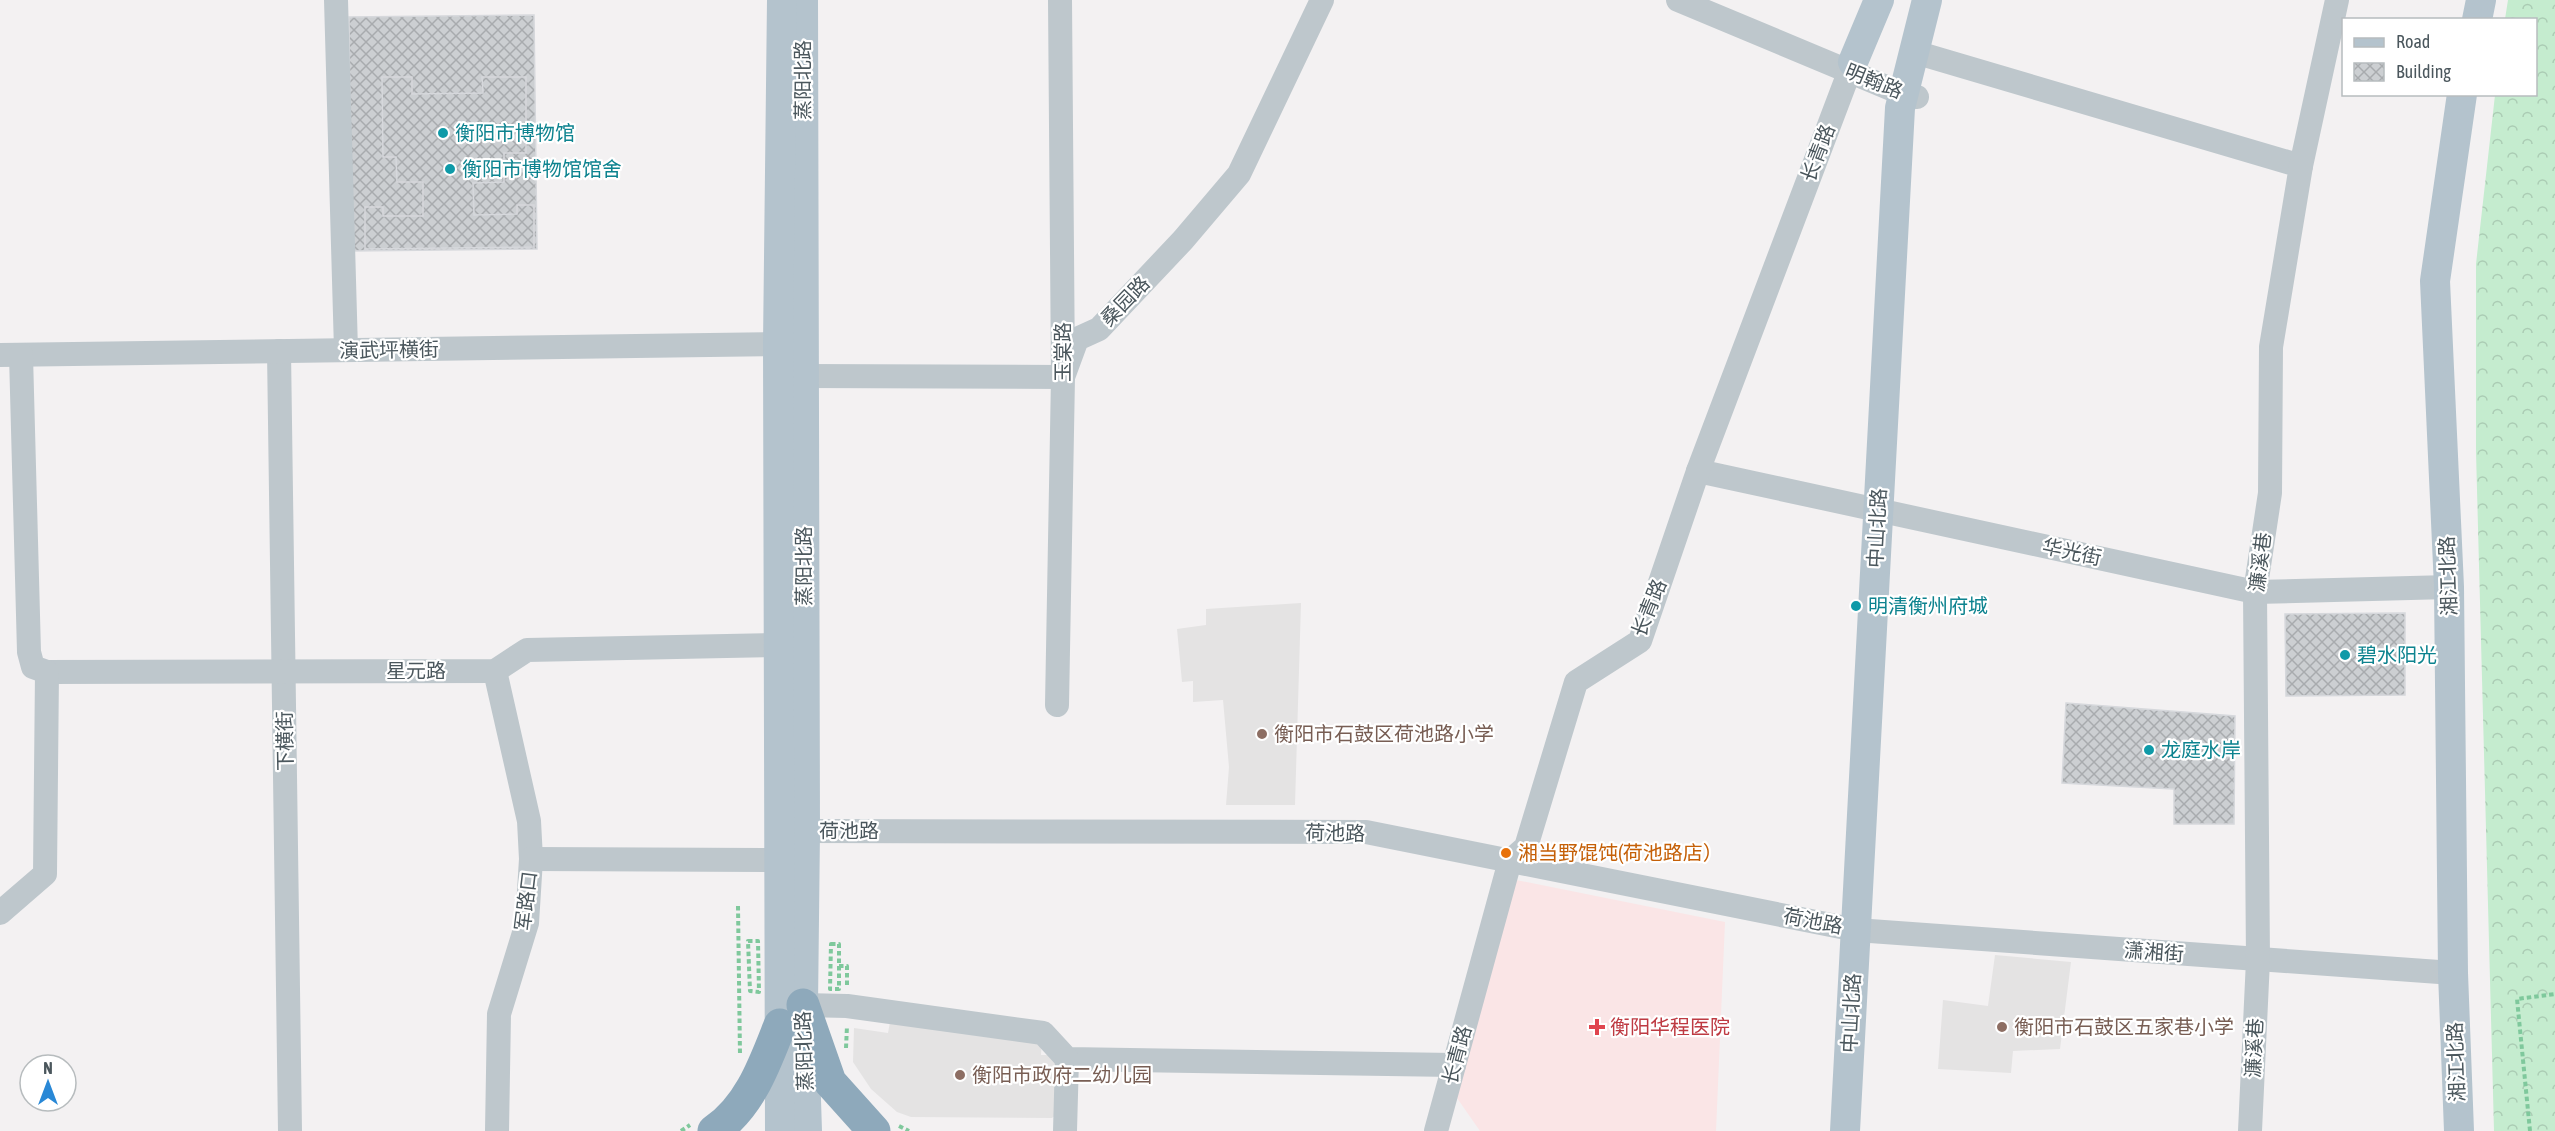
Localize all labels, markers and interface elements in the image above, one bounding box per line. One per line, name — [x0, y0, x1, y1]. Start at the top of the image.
legend — [2342, 18, 2537, 96]
text: Road — [2396, 31, 2430, 52]
street label: 蒸阳北路 — [791, 40, 814, 120]
street label: 明翰路 — [1842, 59, 1906, 102]
text: Building — [2396, 61, 2451, 82]
place label: 衡阳市博物馆 — [455, 121, 575, 144]
street label: 长青路 — [1796, 121, 1839, 185]
marker: 衡阳市博物馆 — [436, 126, 450, 140]
place label: 衡阳市博物馆馆舍 — [462, 157, 622, 180]
marker: 衡阳市博物馆馆舍 — [443, 162, 457, 176]
street label: 桑园路 — [1096, 271, 1154, 330]
street label: 玉棠路 — [1051, 322, 1074, 382]
street label: 演武坪横街 — [339, 337, 439, 362]
street label: 中山北路 — [1863, 487, 1890, 569]
street label: 蒸阳北路 — [792, 526, 815, 606]
street label: 濂溪巷 — [2244, 531, 2275, 593]
street label: 华光街 — [2040, 534, 2104, 569]
street label: 湘江北路 — [2435, 536, 2460, 616]
street label: 长青路 — [1627, 576, 1670, 640]
place label: 明清衡州府城 — [1868, 594, 1988, 617]
marker: 明清衡州府城 — [1849, 599, 1863, 613]
place label: 碧水阳光 — [2357, 643, 2437, 666]
marker: 碧水阳光 — [2338, 648, 2352, 662]
street label: 星元路 — [386, 659, 446, 682]
street label: 下横街 — [272, 711, 297, 771]
place label: 衡阳市石鼓区荷池路小学 — [1274, 722, 1494, 745]
marker: 衡阳市石鼓区荷池路小学 — [1255, 727, 1269, 741]
place label: 龙庭水岸 — [2161, 738, 2241, 761]
marker: 龙庭水岸 — [2142, 743, 2156, 757]
street label: 荷池路 — [819, 819, 879, 842]
street label: 荷池路 — [1305, 820, 1365, 845]
place label: 湘当野馄饨(荷池路店） — [1518, 841, 1723, 864]
marker: 湘当野馄饨(荷池路店） — [1499, 846, 1513, 860]
street label: 军路口 — [510, 870, 541, 932]
street label: 荷池路 — [1781, 903, 1845, 938]
street label: 潇湘街 — [2123, 938, 2185, 965]
street label: 中山北路 — [1837, 972, 1864, 1054]
street label: 蒸阳北路 — [791, 1011, 816, 1091]
place label: 衡阳华程医院 — [1610, 1015, 1730, 1038]
place label: 衡阳市石鼓区五家巷小学 — [2014, 1015, 2234, 1038]
street label: 濂溪巷 — [2240, 1017, 2267, 1079]
marker: 衡阳华程医院 — [1588, 1018, 1606, 1036]
marker: 衡阳市石鼓区五家巷小学 — [1995, 1020, 2009, 1034]
street label: 湘江北路 — [2443, 1022, 2468, 1102]
street label: 长青路 — [1438, 1023, 1475, 1087]
north arrow — [18, 1053, 78, 1113]
text: N — [43, 1059, 53, 1077]
place label: 衡阳市政府二幼儿园 — [972, 1063, 1152, 1086]
marker: 衡阳市政府二幼儿园 — [953, 1068, 967, 1082]

